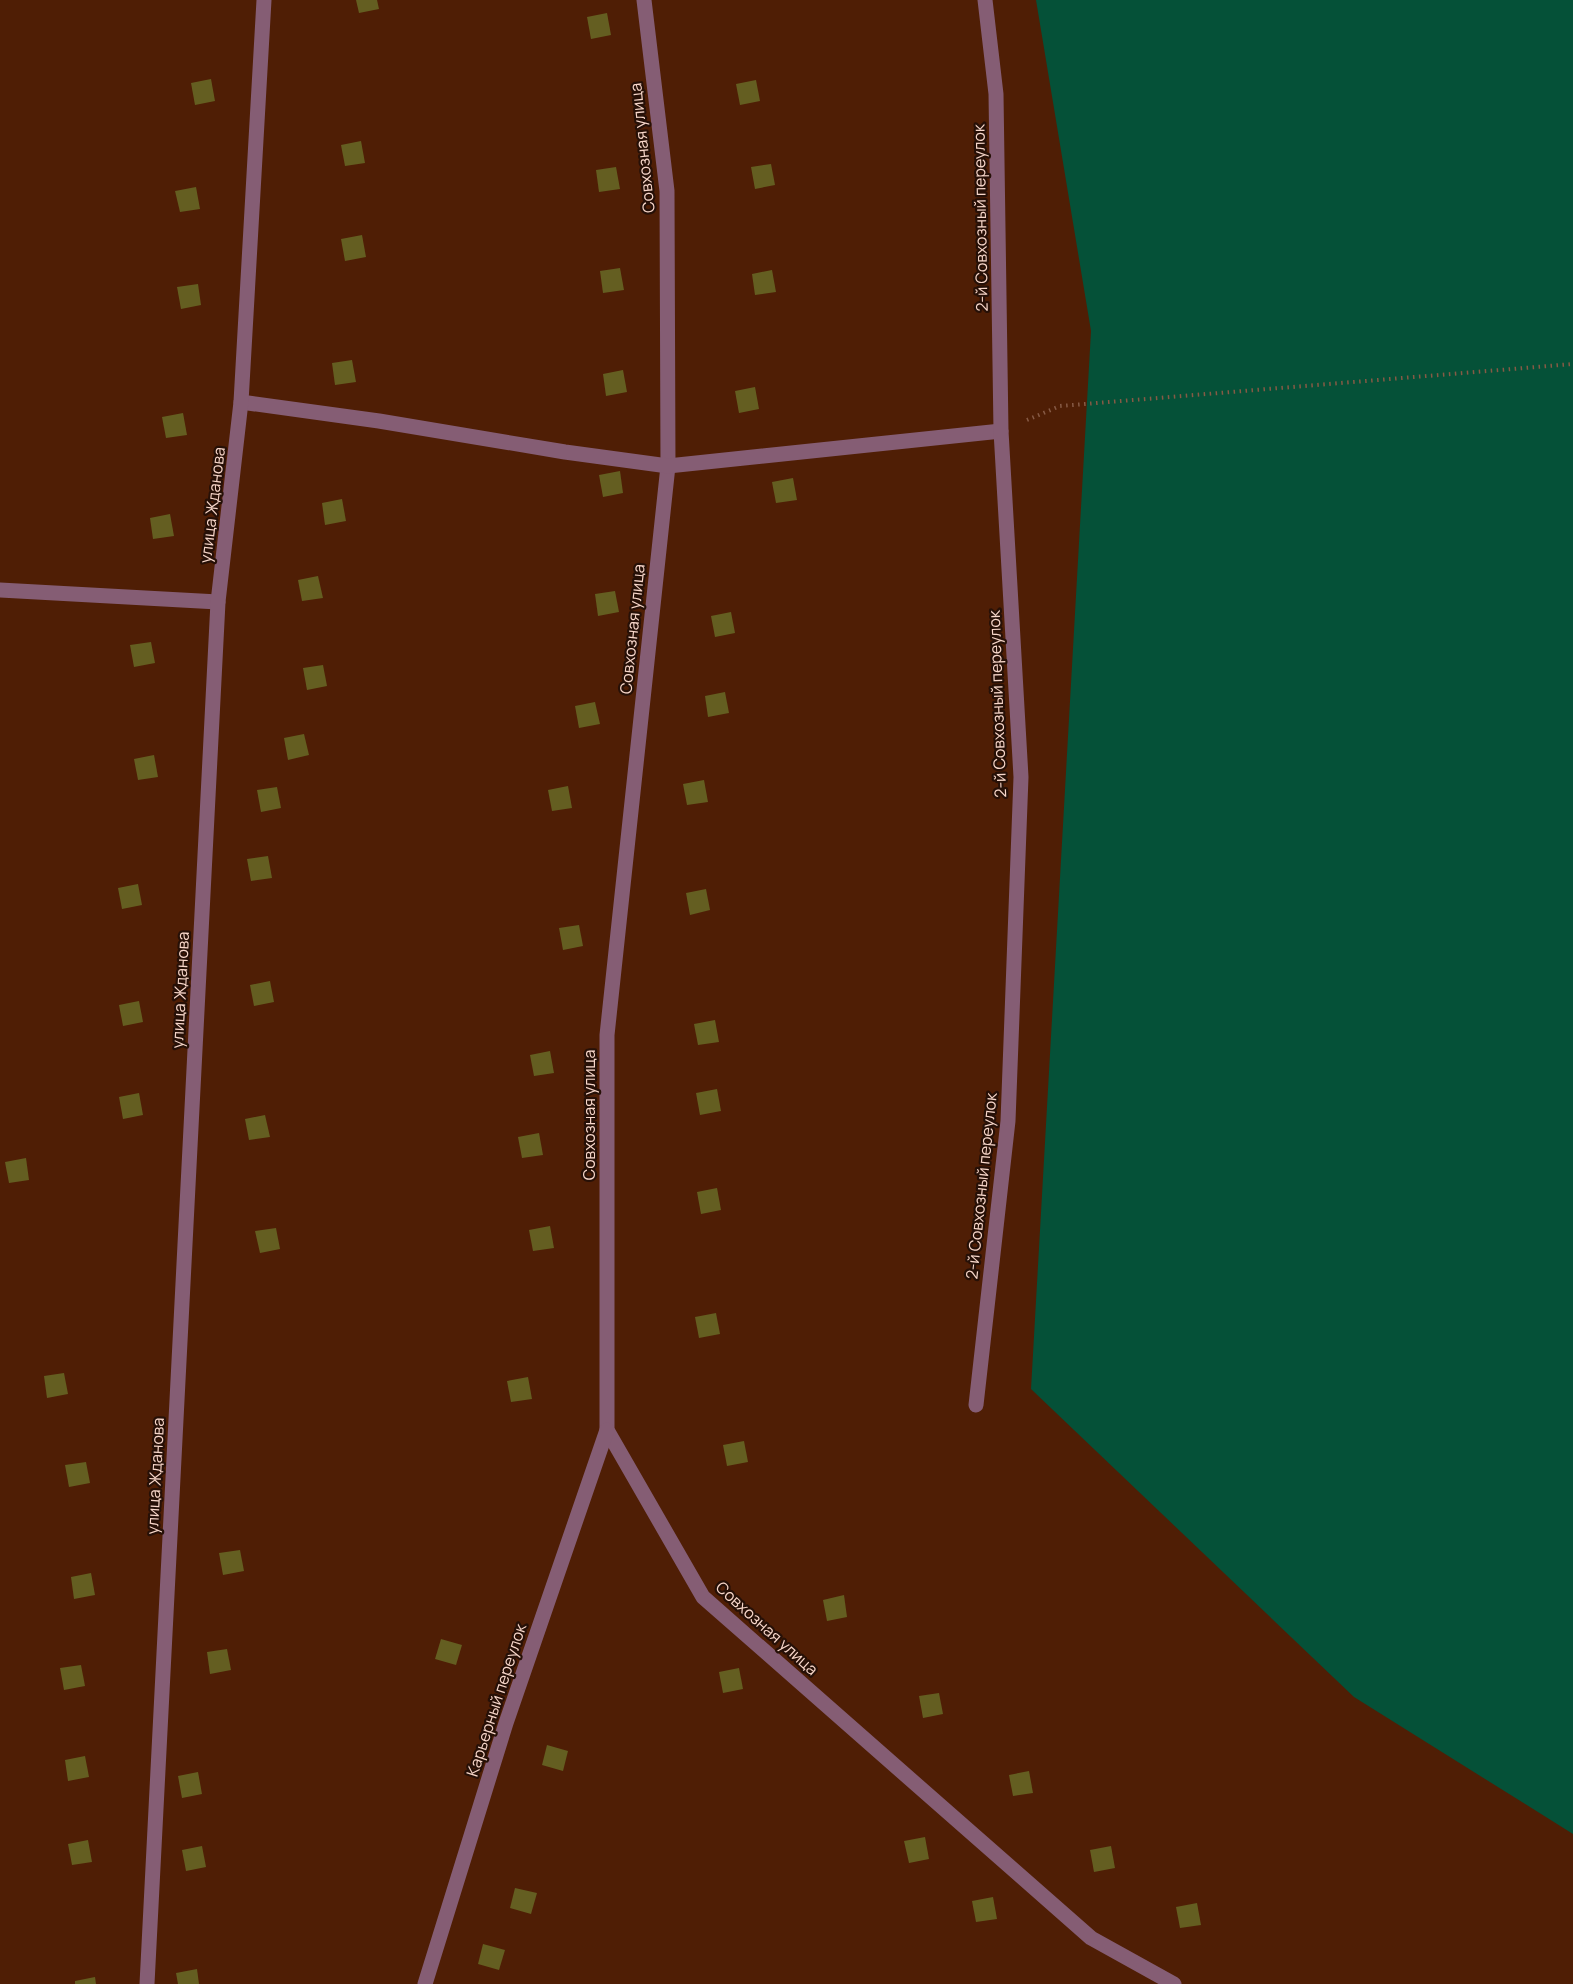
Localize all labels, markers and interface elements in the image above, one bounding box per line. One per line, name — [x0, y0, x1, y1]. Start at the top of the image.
street label: Совхозная улица — [624, 82, 660, 214]
street label: 2-й Совхозный переулок — [967, 123, 993, 312]
street label: улица Жданова — [194, 446, 230, 564]
street label: Совхозная улица — [614, 563, 650, 695]
street label: 2-й Совхозный переулок — [983, 609, 1011, 798]
street label: улица Жданова — [166, 931, 194, 1049]
street label: Совхозная улица — [578, 1050, 600, 1180]
street label: 2-й Совхозный переулок — [960, 1091, 1002, 1280]
street label: улица Жданова — [141, 1417, 169, 1535]
street label: Совхозная улица — [711, 1576, 823, 1680]
street label: Карьерный переулок — [461, 1620, 531, 1779]

